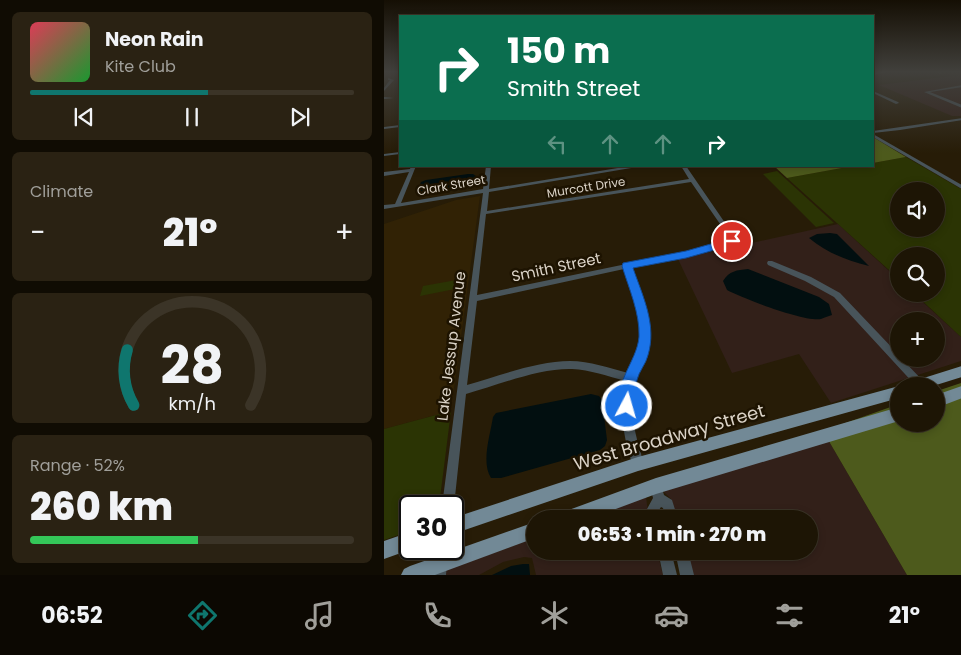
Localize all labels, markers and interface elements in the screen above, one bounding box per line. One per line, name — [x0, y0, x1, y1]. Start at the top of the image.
text: Neon Rain — [105, 26, 204, 53]
text: 150 m — [507, 26, 610, 75]
icon: right — [424, 35, 489, 100]
text: Kite Club — [105, 55, 176, 78]
text: Smith Street — [507, 73, 640, 104]
icon: previous — [70, 103, 98, 131]
icon: pause — [178, 103, 206, 131]
icon: next — [286, 103, 314, 131]
icon: left — [543, 130, 571, 158]
icon: ahead — [596, 130, 624, 158]
icon: ahead — [649, 130, 677, 158]
icon: right — [702, 130, 730, 158]
street label: Clark Street — [415, 171, 487, 199]
street label: Murcott Drive — [545, 172, 627, 202]
text: Climate — [30, 180, 93, 203]
map controls — [890, 182, 945, 432]
button: sound — [890, 182, 945, 237]
text: 21° — [163, 206, 217, 259]
text: − — [30, 213, 45, 252]
text: + — [335, 213, 354, 252]
pin — [711, 220, 753, 262]
icon: arrive — [718, 227, 746, 255]
street label: Smith Street — [509, 247, 603, 287]
button: search — [890, 247, 945, 302]
street label: Lake Jessup Avenue — [431, 270, 471, 422]
button: + — [890, 312, 945, 367]
text: 28 — [160, 329, 224, 402]
button: − — [890, 377, 945, 432]
position arrow — [600, 379, 652, 431]
text: km/h — [168, 391, 216, 416]
street label: West Broadway Street — [571, 398, 767, 476]
text: Range · 52% — [30, 454, 125, 477]
text: 260 km — [30, 480, 173, 533]
speed limit sign: 30 — [399, 495, 464, 560]
text: 06:53 · 1 min · 270 m — [578, 521, 766, 548]
icon: directions — [185, 598, 220, 633]
icon: music — [302, 598, 337, 633]
icon: phone — [420, 598, 455, 633]
icon: climate — [537, 598, 572, 633]
icon: car — [654, 598, 689, 633]
icon: filters — [772, 598, 807, 633]
text: 06:52 — [41, 600, 103, 631]
text: 21° — [889, 600, 920, 631]

